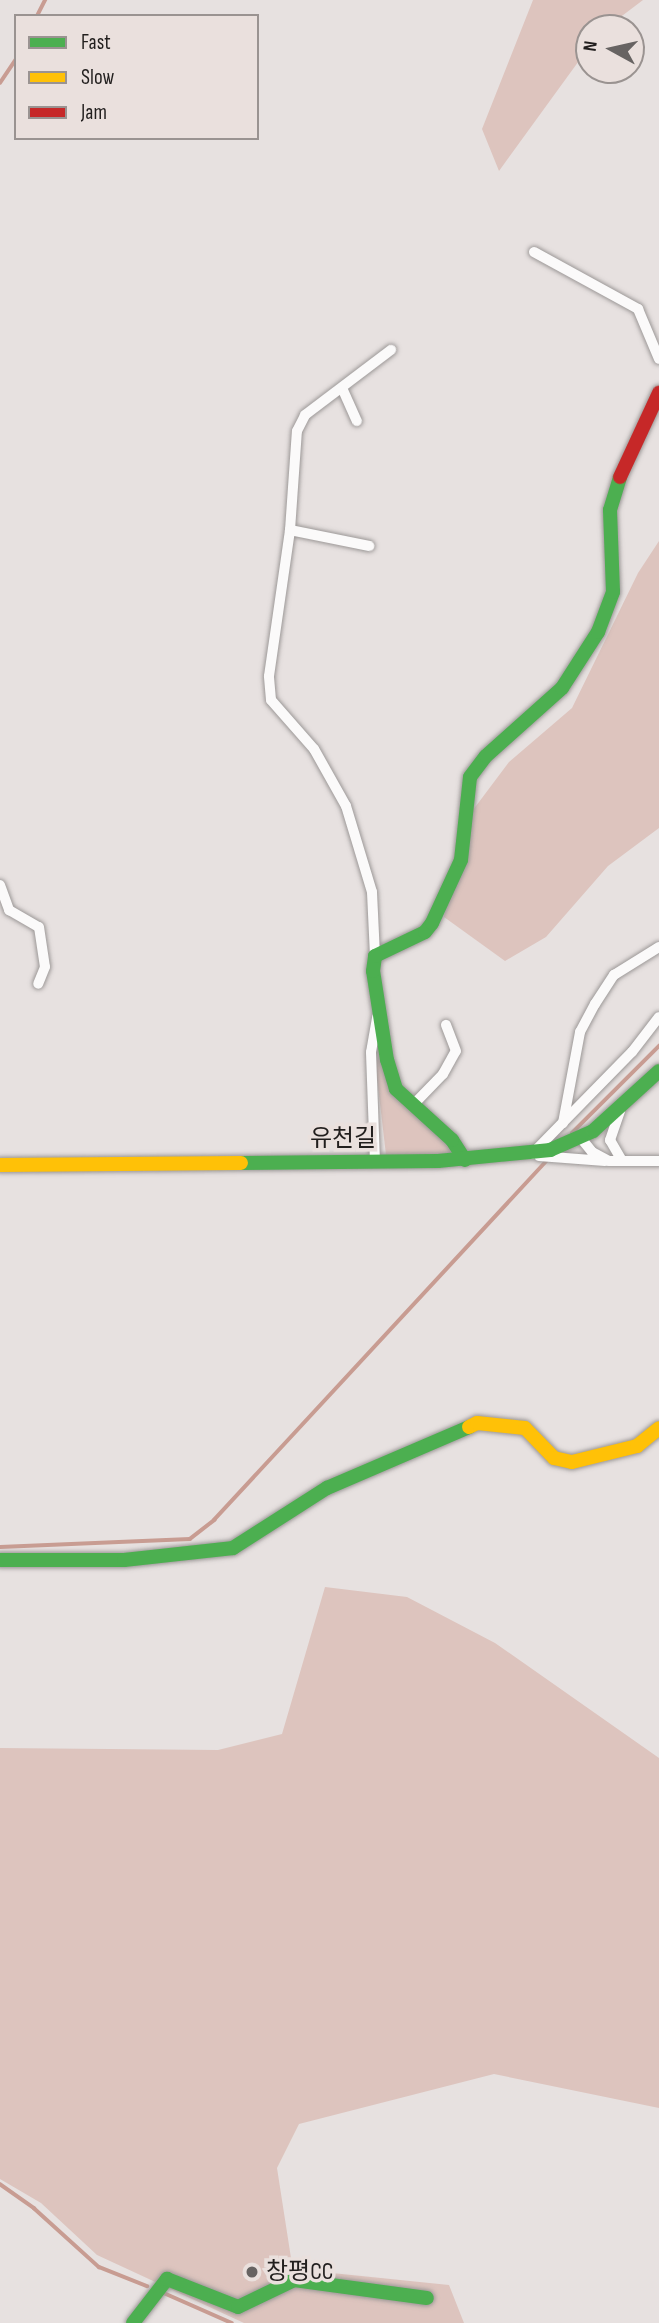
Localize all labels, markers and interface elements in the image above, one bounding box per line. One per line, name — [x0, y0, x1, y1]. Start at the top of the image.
legend — [14, 14, 259, 140]
north arrow — [575, 14, 645, 84]
text: Fast — [81, 30, 111, 55]
text: N — [579, 40, 603, 53]
text: Slow — [81, 65, 114, 90]
text: Jam — [81, 100, 107, 125]
street label: 유천길 — [310, 1125, 376, 1153]
place label: 창평CC — [266, 2258, 333, 2286]
marker: 창평CC — [244, 2264, 260, 2280]

